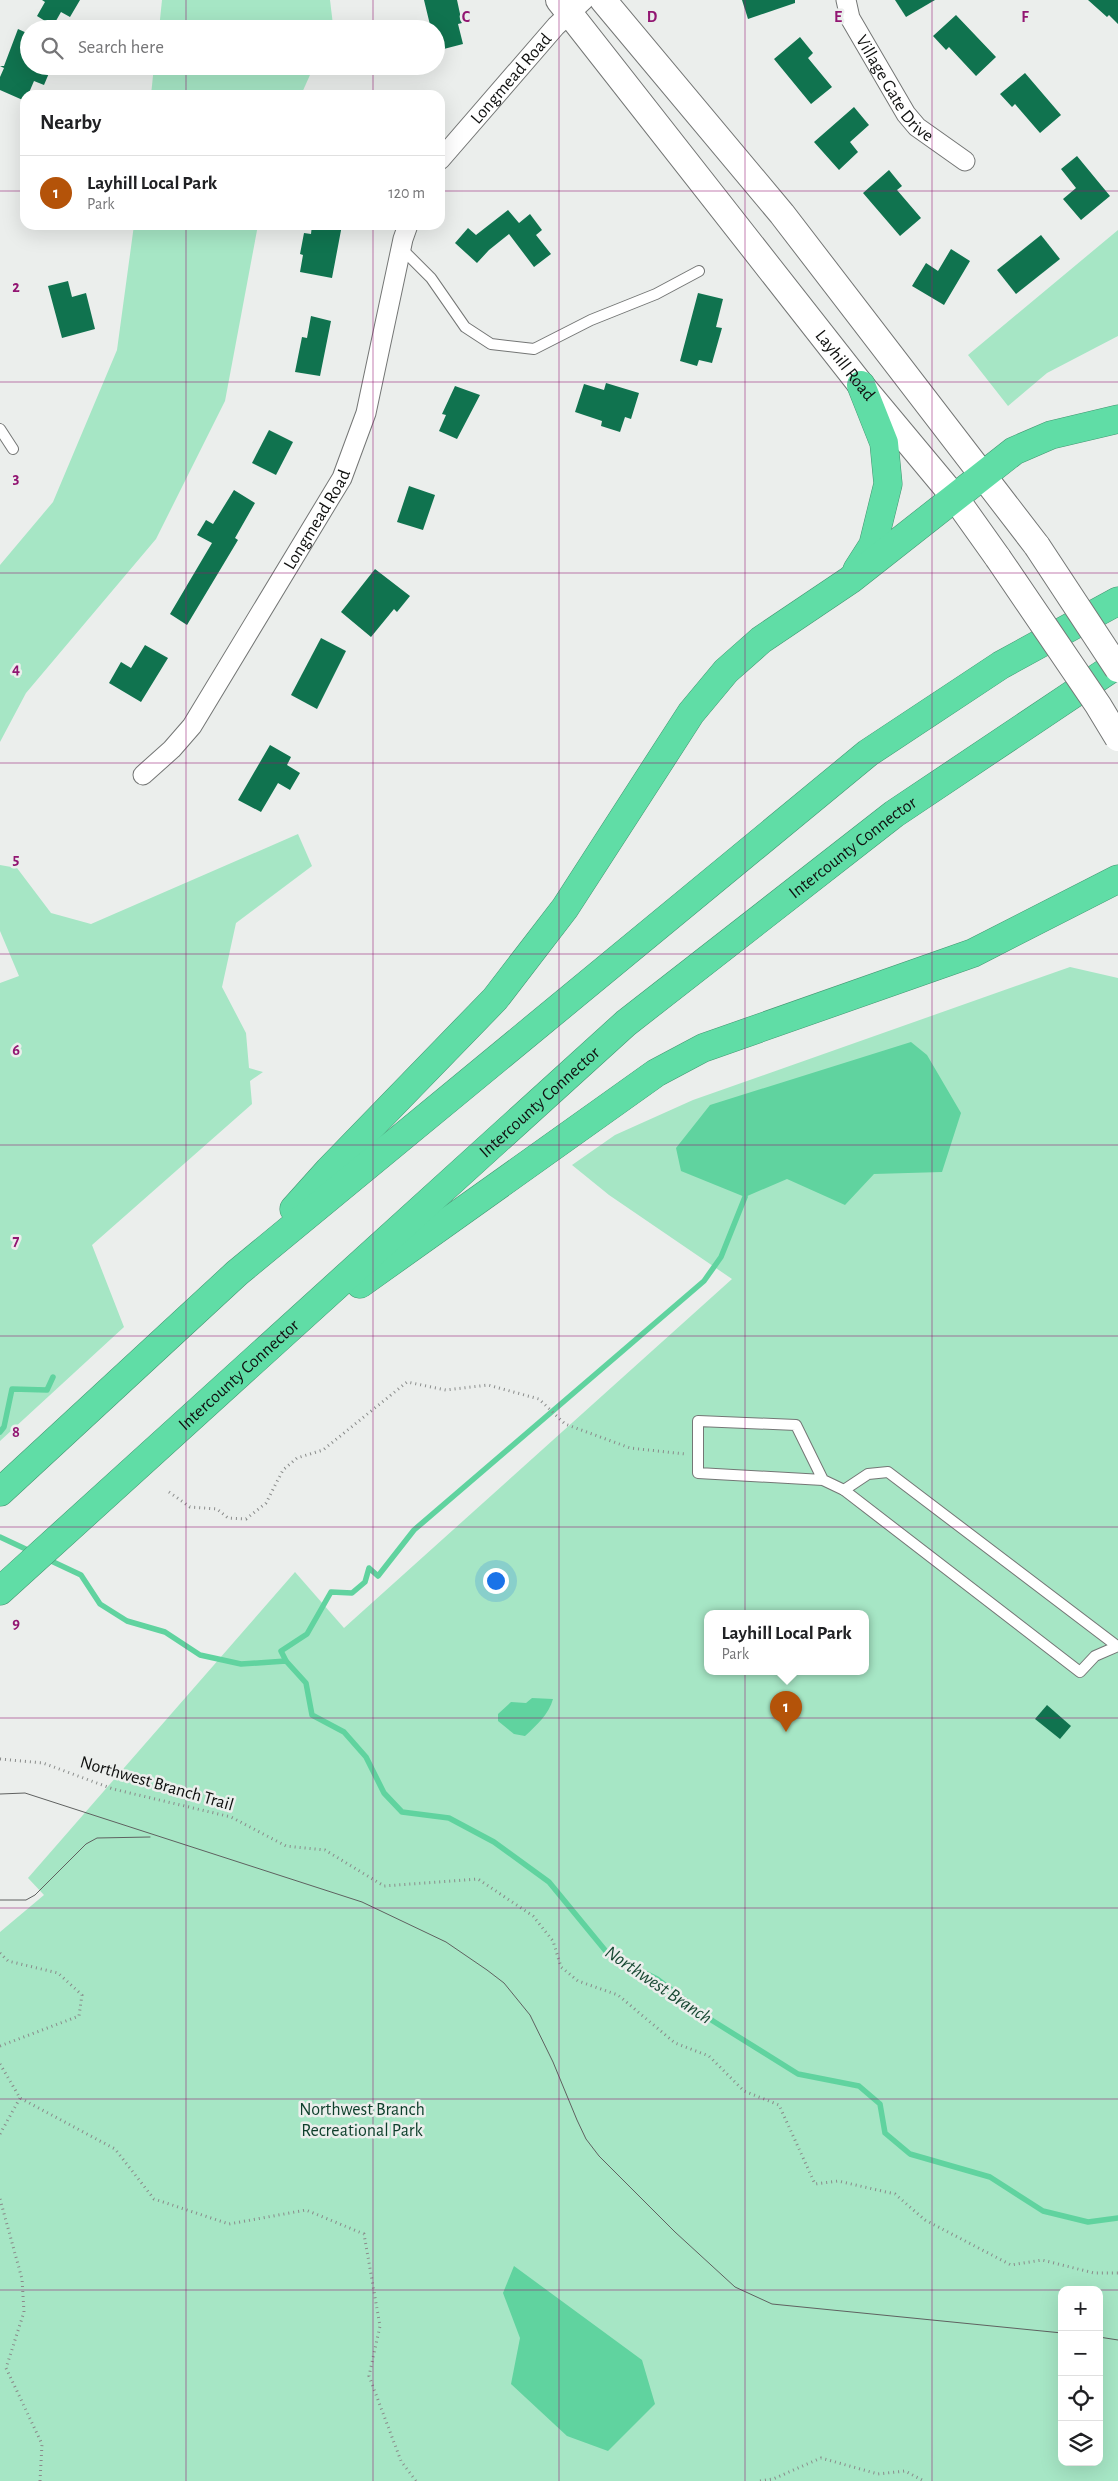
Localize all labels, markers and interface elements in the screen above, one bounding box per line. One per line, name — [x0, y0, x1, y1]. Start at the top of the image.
text: C — [462, 9, 471, 25]
text: D — [647, 9, 658, 25]
text: E — [834, 9, 842, 25]
text: F — [1021, 9, 1029, 25]
search box — [20, 20, 445, 75]
street label: Longmead Road — [468, 30, 555, 128]
street label: Village Gate Drive — [852, 32, 936, 146]
icon: search — [38, 34, 66, 62]
text: Search here — [78, 38, 164, 57]
text: Nearby — [40, 112, 101, 133]
text: Layhill Local Park — [87, 174, 217, 193]
text: 1 — [53, 185, 59, 201]
text: 120 m — [388, 185, 425, 201]
text: Park — [87, 196, 115, 212]
text: 2 — [12, 279, 20, 295]
street label: Layhill Road — [811, 327, 878, 405]
street label: Longmead Road — [281, 467, 354, 573]
text: 3 — [13, 470, 20, 486]
text: 4 — [12, 661, 20, 677]
street label: Intercounty Connector — [786, 794, 920, 902]
text: 5 — [13, 851, 20, 867]
text: 6 — [12, 1042, 20, 1058]
street label: Intercounty Connector — [476, 1044, 604, 1161]
text: 7 — [13, 1233, 20, 1249]
street label: Intercounty Connector — [176, 1316, 303, 1434]
text: 8 — [12, 1424, 20, 1440]
your location — [483, 1568, 509, 1594]
popup — [704, 1610, 869, 1675]
text: 9 — [12, 1615, 20, 1631]
text: Layhill Local Park — [721, 1624, 852, 1643]
text: Park — [721, 1646, 749, 1662]
pin: 1 — [770, 1691, 802, 1732]
street label: Northwest Branch Trail — [78, 1753, 236, 1815]
water label: Northwest Branch — [601, 1943, 715, 2028]
park label: Northwest Branch Recreational Park — [299, 2101, 425, 2140]
map controls — [1058, 2286, 1103, 2466]
button: + — [1058, 2286, 1103, 2331]
button: − — [1058, 2331, 1103, 2376]
button: locate — [1058, 2376, 1103, 2421]
button: layers — [1058, 2421, 1103, 2466]

